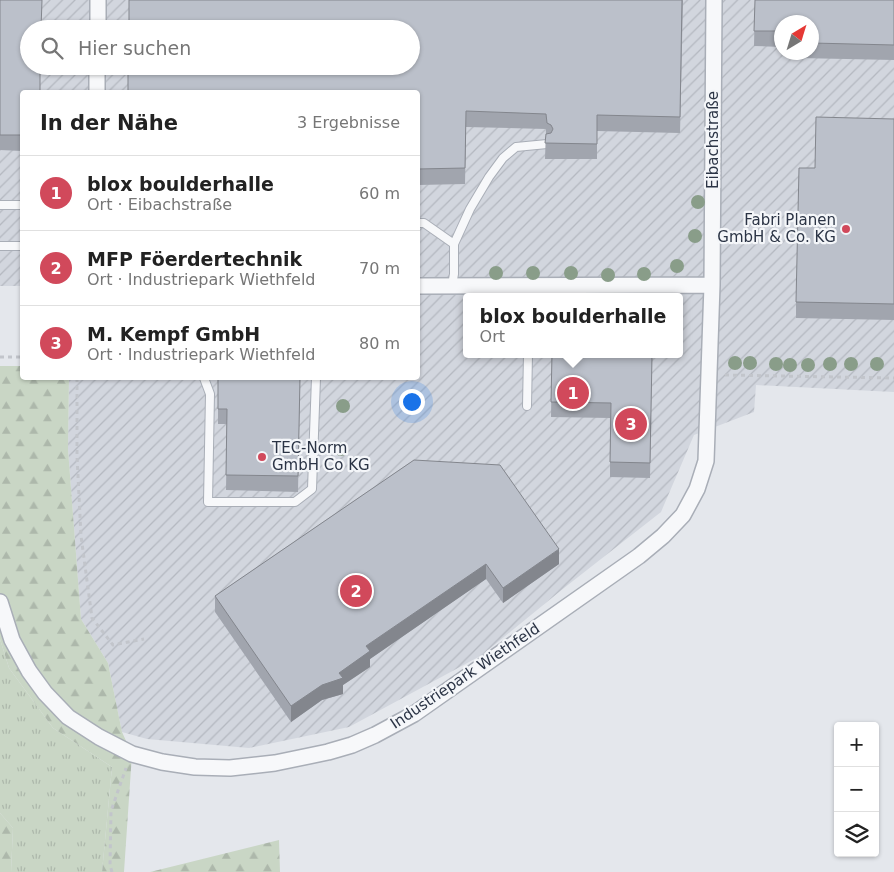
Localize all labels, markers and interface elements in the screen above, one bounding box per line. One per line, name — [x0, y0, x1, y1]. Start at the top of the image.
north arrow — [774, 15, 819, 60]
search box — [20, 20, 420, 75]
icon: search — [38, 34, 66, 62]
text: Hier suchen — [78, 37, 191, 59]
street label: Eibachstraße — [704, 91, 722, 189]
text: In der Nähe — [40, 111, 178, 135]
text: 3 Ergebnisse — [297, 113, 400, 132]
text: blox boulderhalle — [87, 173, 274, 195]
text: 1 — [50, 184, 62, 203]
text: 60 m — [359, 184, 400, 203]
text: Ort · Eibachstraße — [87, 195, 232, 214]
place label: Fabri Planen GmbH & Co. KG — [717, 211, 836, 246]
marker: Fabri Planen GmbH & Co. KG — [840, 223, 852, 235]
text: MFP Föerdertechnik — [87, 248, 302, 270]
text: 2 — [50, 259, 62, 278]
text: 70 m — [359, 259, 400, 278]
text: Ort · Industriepark Wiethfeld — [87, 270, 315, 289]
popup — [463, 293, 683, 358]
text: blox boulderhalle — [480, 305, 666, 327]
text: M. Kempf GmbH — [87, 323, 260, 345]
text: Ort — [480, 327, 505, 346]
text: 3 — [50, 334, 62, 353]
text: 80 m — [359, 334, 400, 353]
text: Ort · Industriepark Wiethfeld — [87, 345, 315, 364]
pin: 1 — [557, 374, 589, 412]
your location — [399, 389, 425, 415]
pin: 3 — [615, 405, 647, 443]
place label: TEC-Norm GmbH Co KG — [271, 439, 370, 474]
marker: TEC-Norm GmbH Co KG — [256, 451, 268, 463]
pin: 2 — [340, 572, 372, 610]
street label: Industriepark Wiethfeld — [387, 619, 543, 733]
map controls — [834, 722, 879, 857]
button: + — [834, 722, 879, 767]
button: − — [834, 767, 879, 812]
button: layers — [834, 812, 879, 857]

